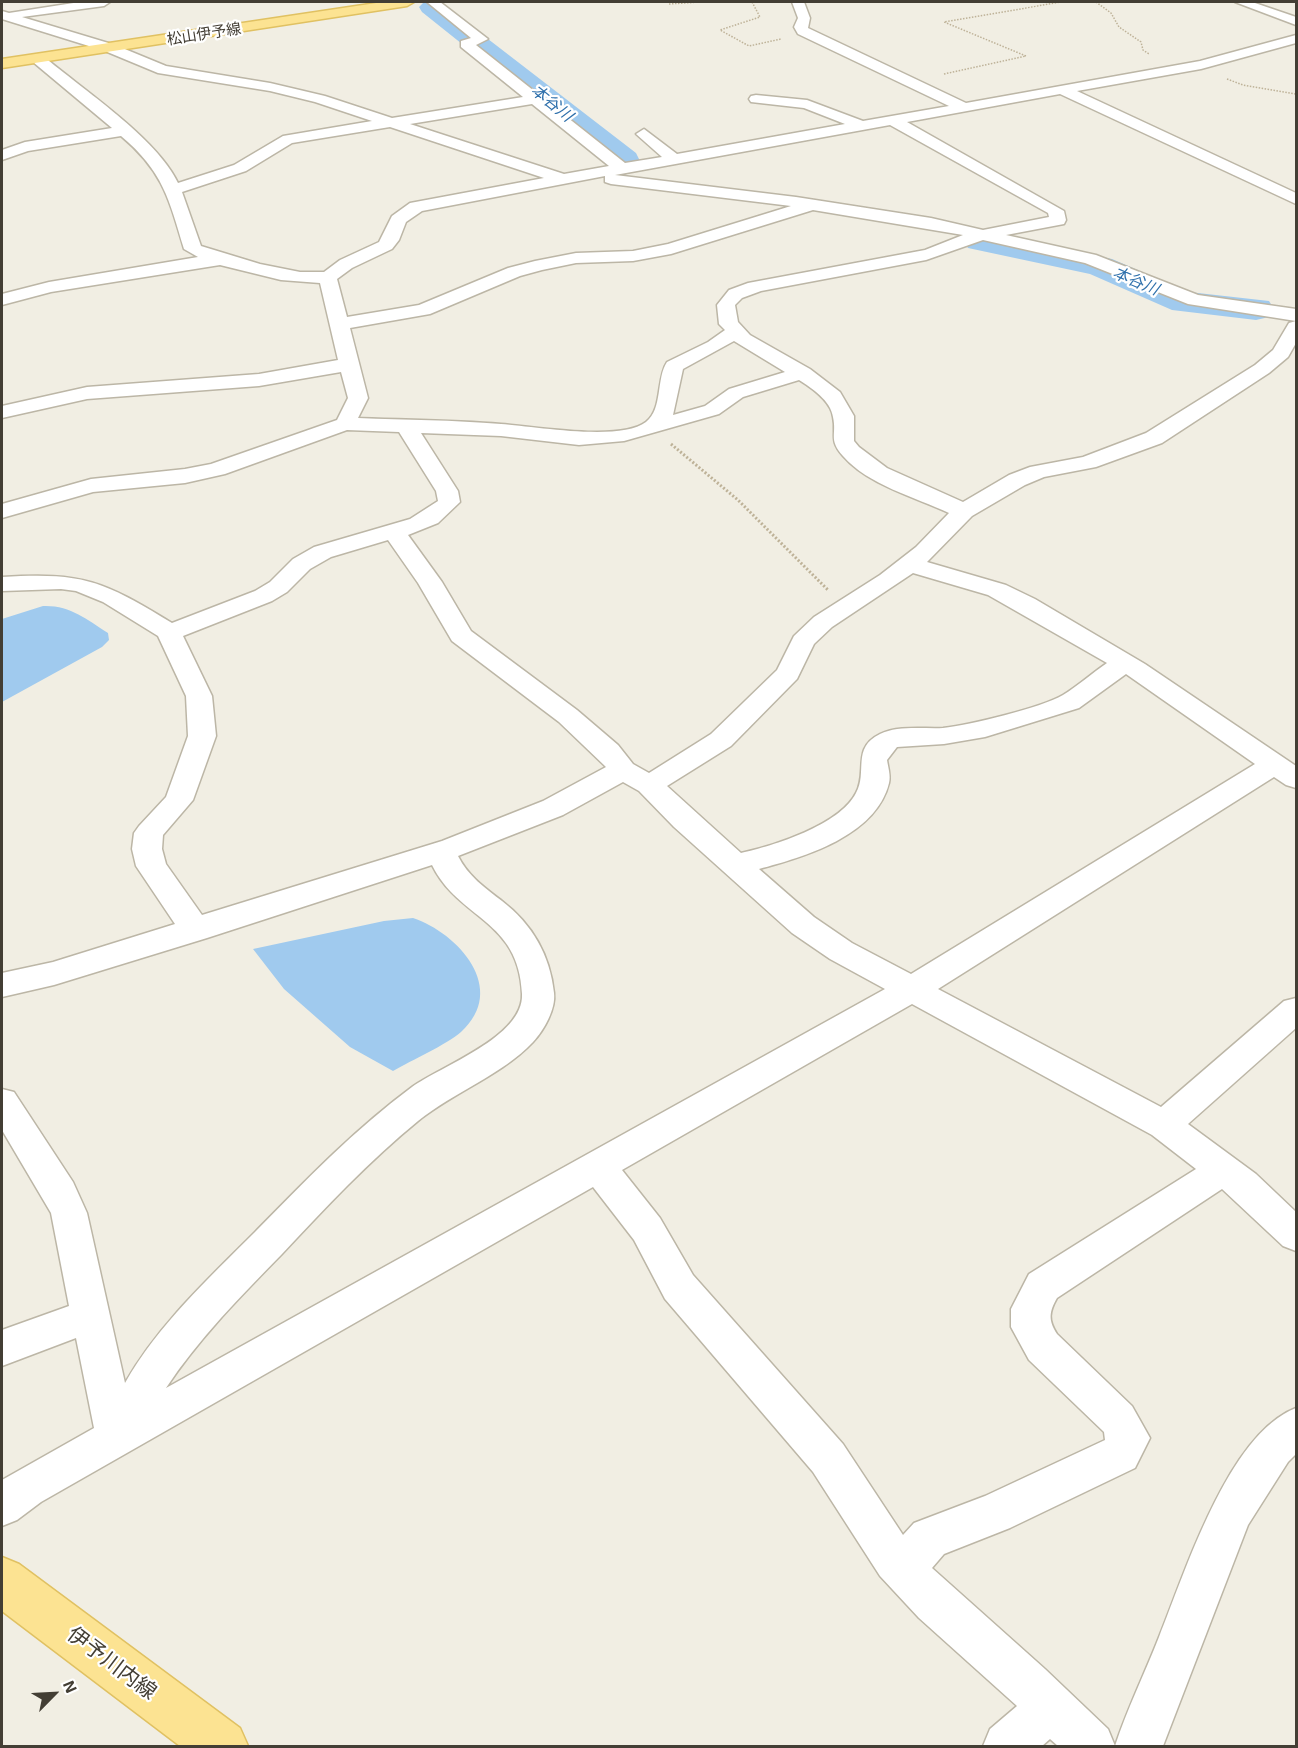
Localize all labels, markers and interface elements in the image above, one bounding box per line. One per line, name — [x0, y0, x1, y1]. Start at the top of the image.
street label: 松山伊予線 — [166, 19, 242, 49]
water label: 本谷川 — [527, 80, 577, 126]
water label: 本谷川 — [1110, 263, 1162, 299]
street label: 伊予川内線 — [62, 1621, 162, 1705]
north arrow — [24, 1664, 84, 1724]
text: N — [60, 1677, 82, 1696]

